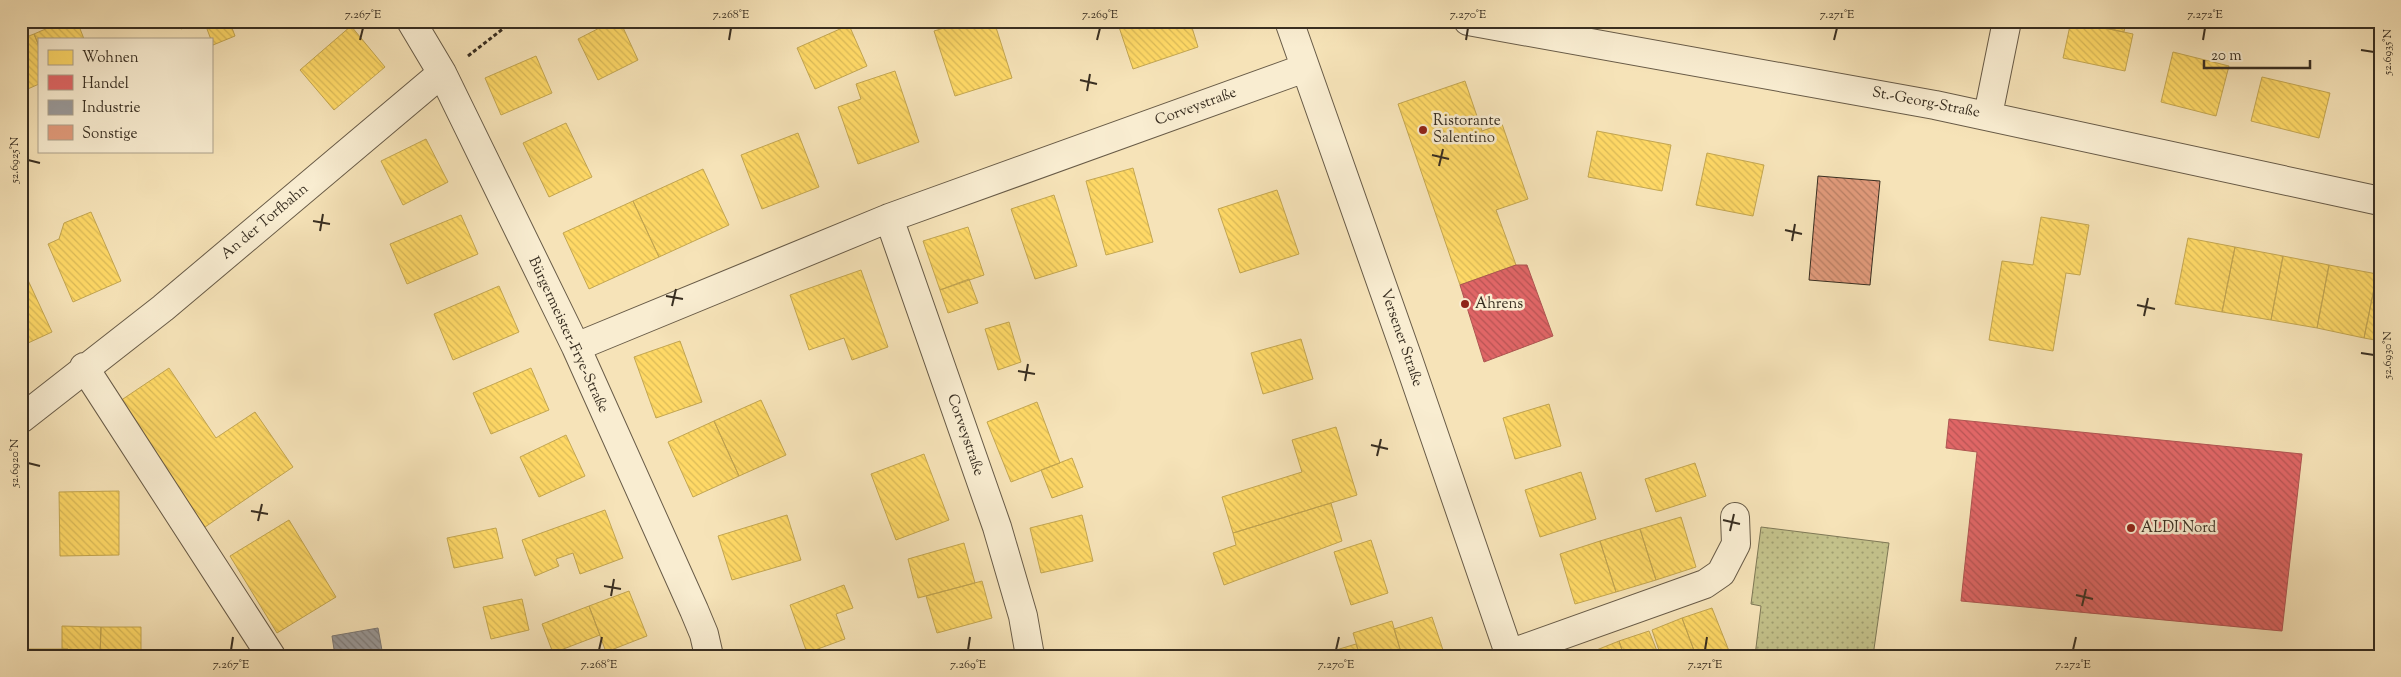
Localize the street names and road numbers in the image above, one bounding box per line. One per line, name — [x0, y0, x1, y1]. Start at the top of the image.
street label: Corveystraße — [1152, 82, 1240, 132]
street label: St.-Georg-Straße — [1870, 82, 1982, 124]
street label: An der Torfbahn — [217, 179, 313, 265]
street label: Bürgermeister-Frye-Straße — [522, 253, 614, 417]
street label: Versener Straße — [1374, 286, 1428, 390]
street label: Corveystraße — [941, 391, 989, 479]

